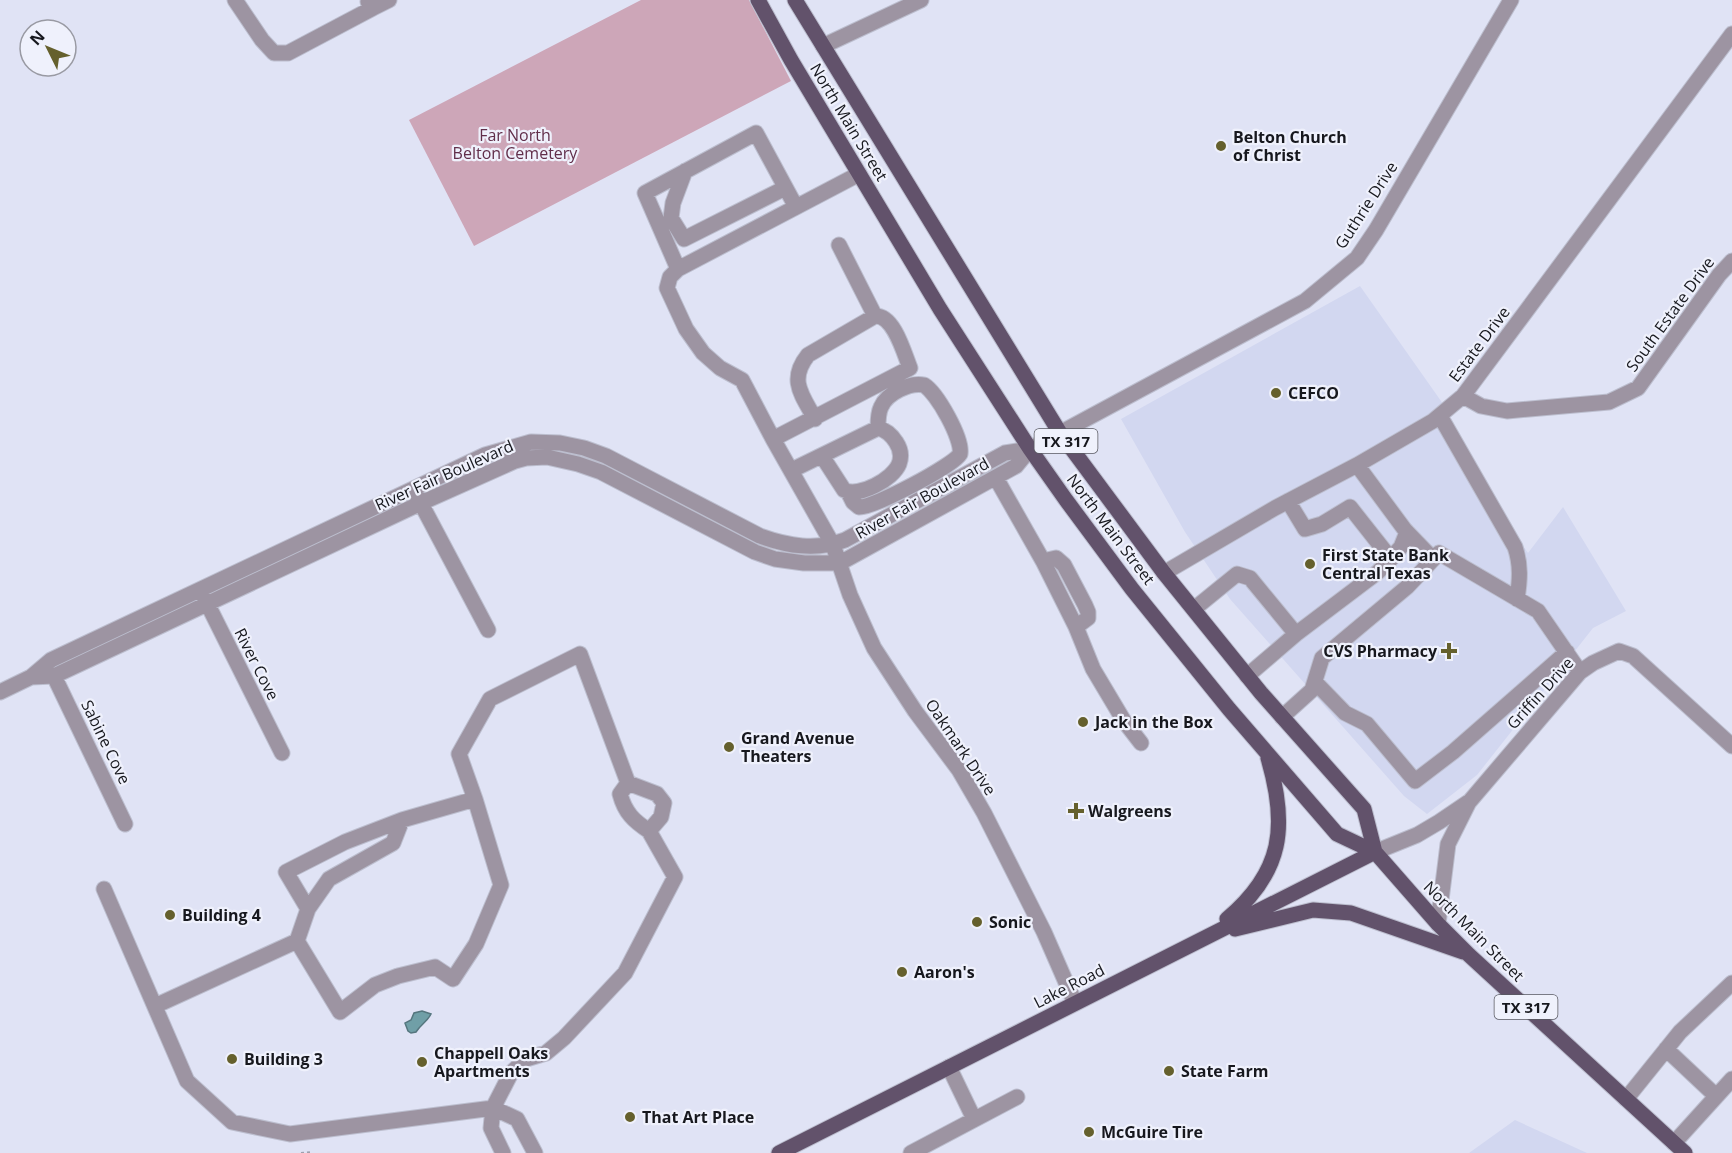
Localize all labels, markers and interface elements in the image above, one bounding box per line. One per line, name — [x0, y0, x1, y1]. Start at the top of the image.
north arrow — [18, 18, 78, 78]
text: N — [25, 26, 50, 50]
street label: North Main Street — [805, 59, 893, 185]
park label: Far North Belton Cemetery — [453, 124, 578, 164]
place label: Belton Church of Christ — [1233, 126, 1347, 166]
marker: Belton Church of Christ — [1214, 139, 1228, 153]
street label: Guthrie Drive — [1330, 157, 1402, 253]
street label: South Estate Drive — [1621, 252, 1719, 376]
street label: Estate Drive — [1443, 302, 1515, 386]
place label: CEFCO — [1288, 382, 1339, 404]
marker: CEFCO — [1269, 386, 1283, 400]
road number: TX 317 — [1034, 429, 1098, 453]
street label: River Fair Boulevard — [371, 435, 517, 515]
street label: River Fair Boulevard — [851, 452, 993, 544]
street label: North Main Street — [1062, 469, 1160, 589]
place label: First State Bank Central Texas — [1322, 544, 1449, 584]
marker: First State Bank Central Texas — [1303, 557, 1317, 571]
street label: River Cove — [229, 624, 285, 704]
place label: CVS Pharmacy — [1323, 640, 1438, 662]
marker: CVS Pharmacy — [1442, 644, 1456, 658]
street label: Griffin Drive — [1502, 652, 1578, 734]
street label: Oakmark Drive — [921, 695, 1001, 799]
street label: Sabine Cove — [76, 696, 136, 788]
place label: Jack in the Box — [1093, 711, 1214, 733]
marker: Jack in the Box — [1076, 715, 1090, 729]
place label: Grand Avenue Theaters — [741, 727, 854, 767]
marker: Grand Avenue Theaters — [722, 740, 736, 754]
place label: Walgreens — [1088, 800, 1172, 822]
marker: Walgreens — [1069, 804, 1083, 818]
street label: North Main Street — [1419, 876, 1529, 986]
place label: Building 4 — [182, 904, 261, 926]
marker: Building 4 — [163, 908, 177, 922]
place label: Sonic — [989, 911, 1031, 933]
marker: Sonic — [970, 915, 984, 929]
street label: Lake Road — [1030, 959, 1108, 1013]
place label: Aaron's — [914, 961, 975, 983]
marker: Aaron's — [895, 965, 909, 979]
road number: TX 317 — [1494, 995, 1558, 1019]
place label: Chappell Oaks Apartments — [434, 1042, 548, 1082]
place label: Building 3 — [244, 1048, 323, 1070]
marker: Building 3 — [225, 1052, 239, 1066]
marker: Chappell Oaks Apartments — [415, 1055, 429, 1069]
place label: State Farm — [1181, 1060, 1268, 1082]
marker: State Farm — [1162, 1064, 1176, 1078]
place label: That Art Place — [642, 1106, 754, 1128]
marker: That Art Place — [623, 1110, 637, 1124]
place label: McGuire Tire — [1101, 1121, 1203, 1143]
marker: McGuire Tire — [1082, 1125, 1096, 1139]

